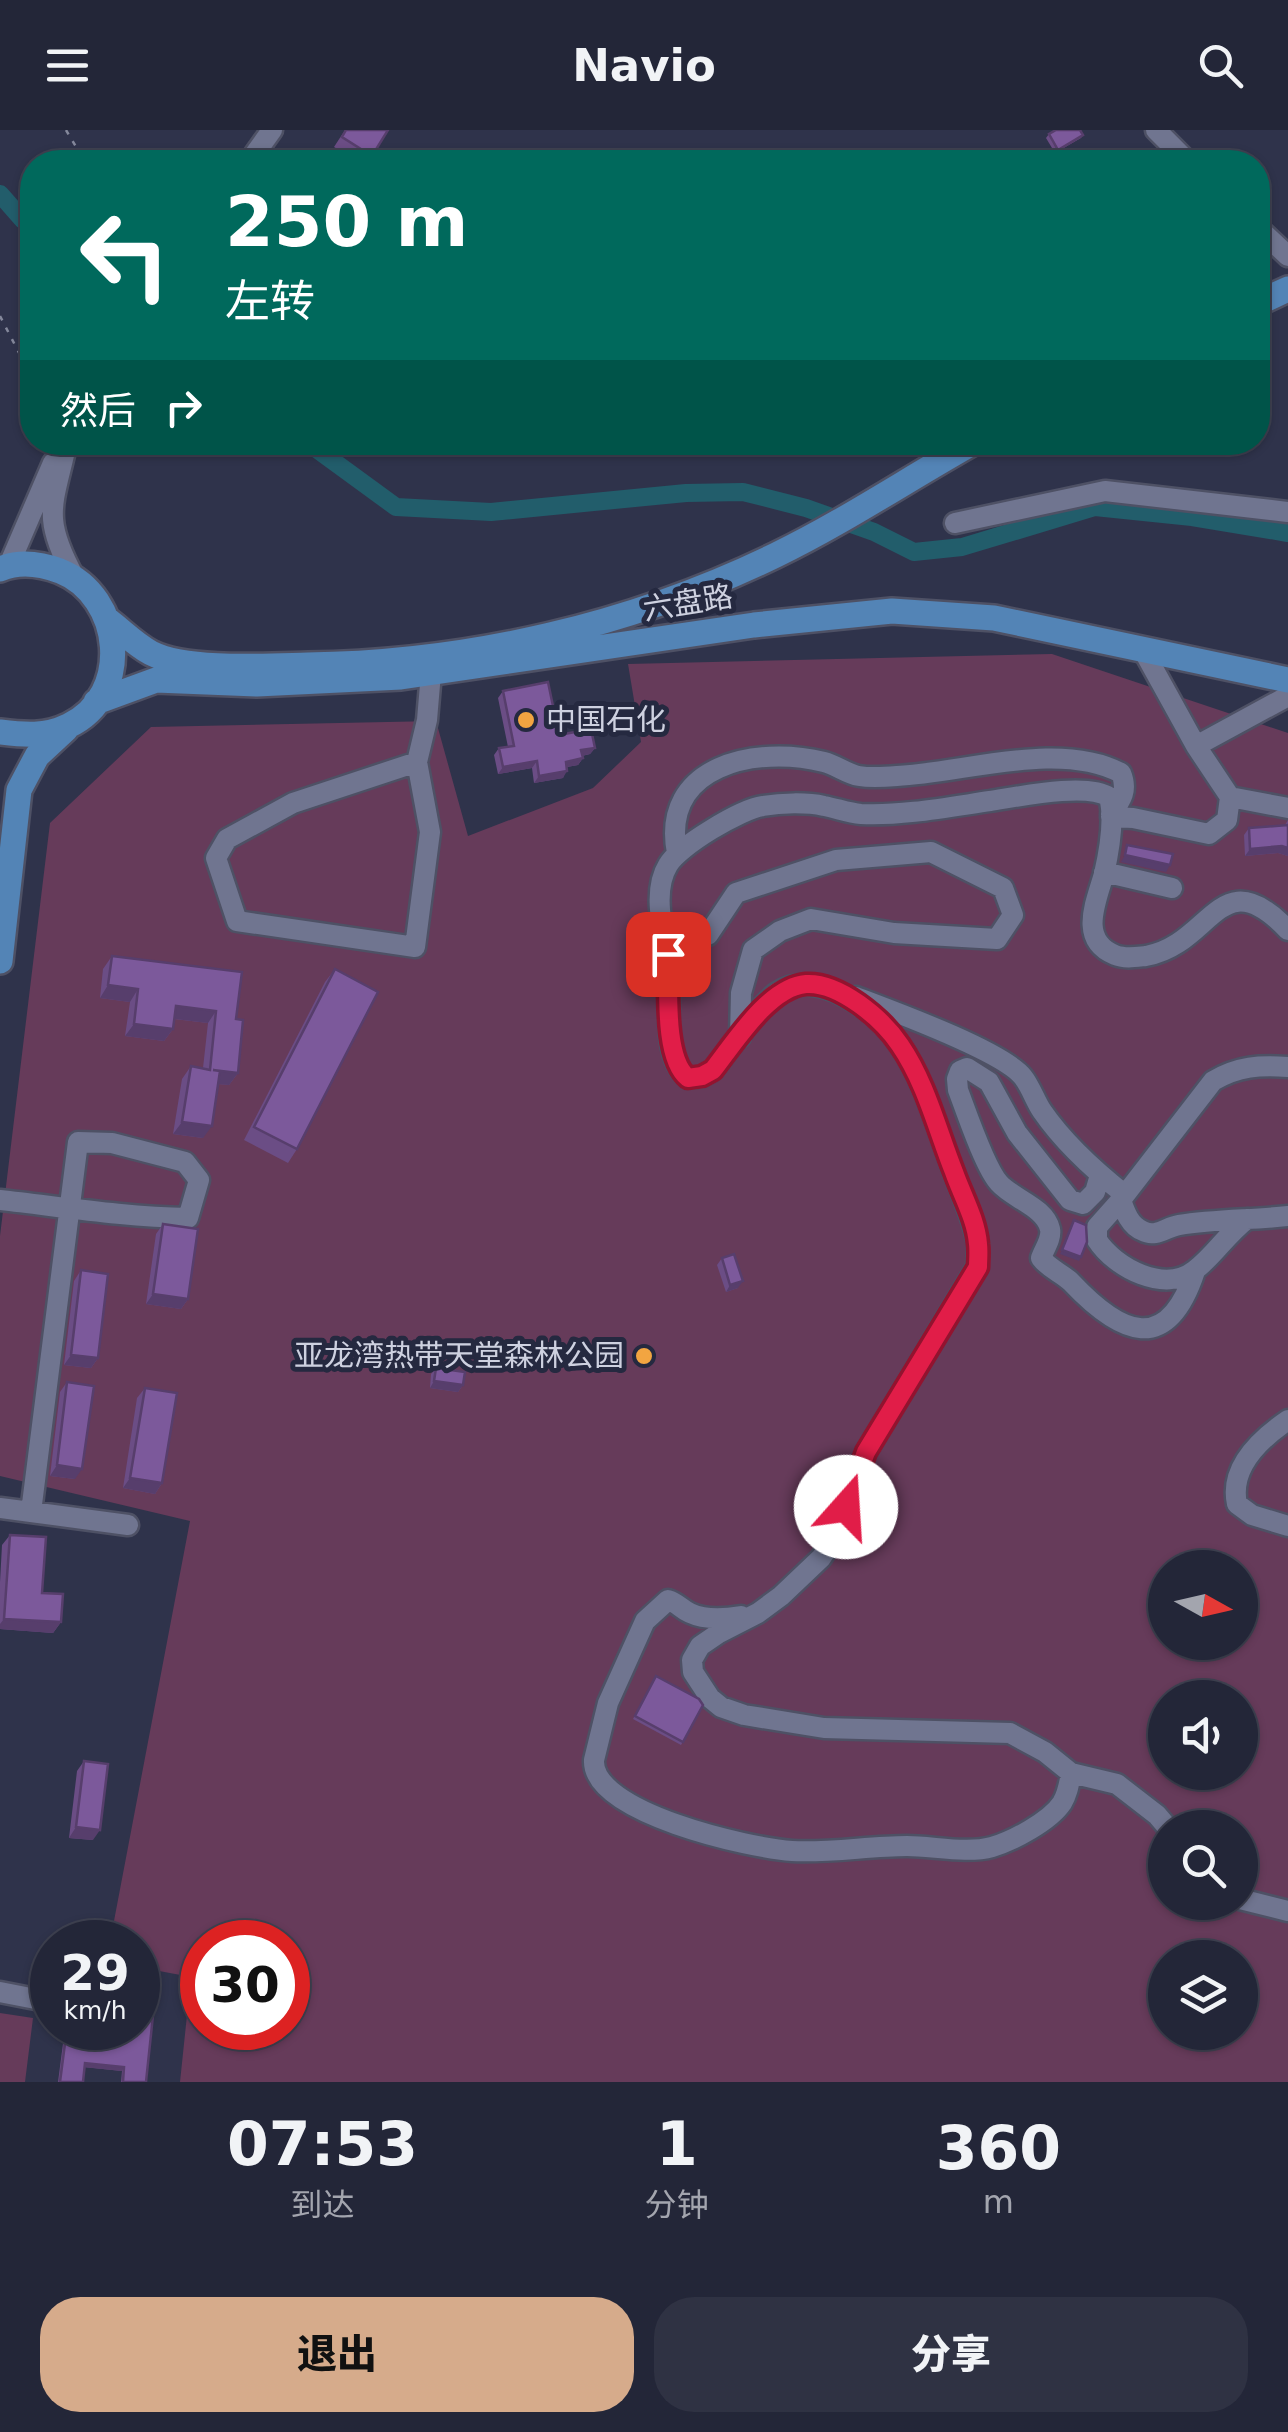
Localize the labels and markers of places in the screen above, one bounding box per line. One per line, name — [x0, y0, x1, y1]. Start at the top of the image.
place label: 中国石化 — [546, 702, 666, 737]
marker: 中国石化 — [515, 709, 537, 731]
pin — [626, 912, 711, 997]
place label: 亚龙湾热带天堂森林公园 — [294, 1338, 624, 1373]
marker: 亚龙湾热带天堂森林公园 — [633, 1345, 655, 1367]

